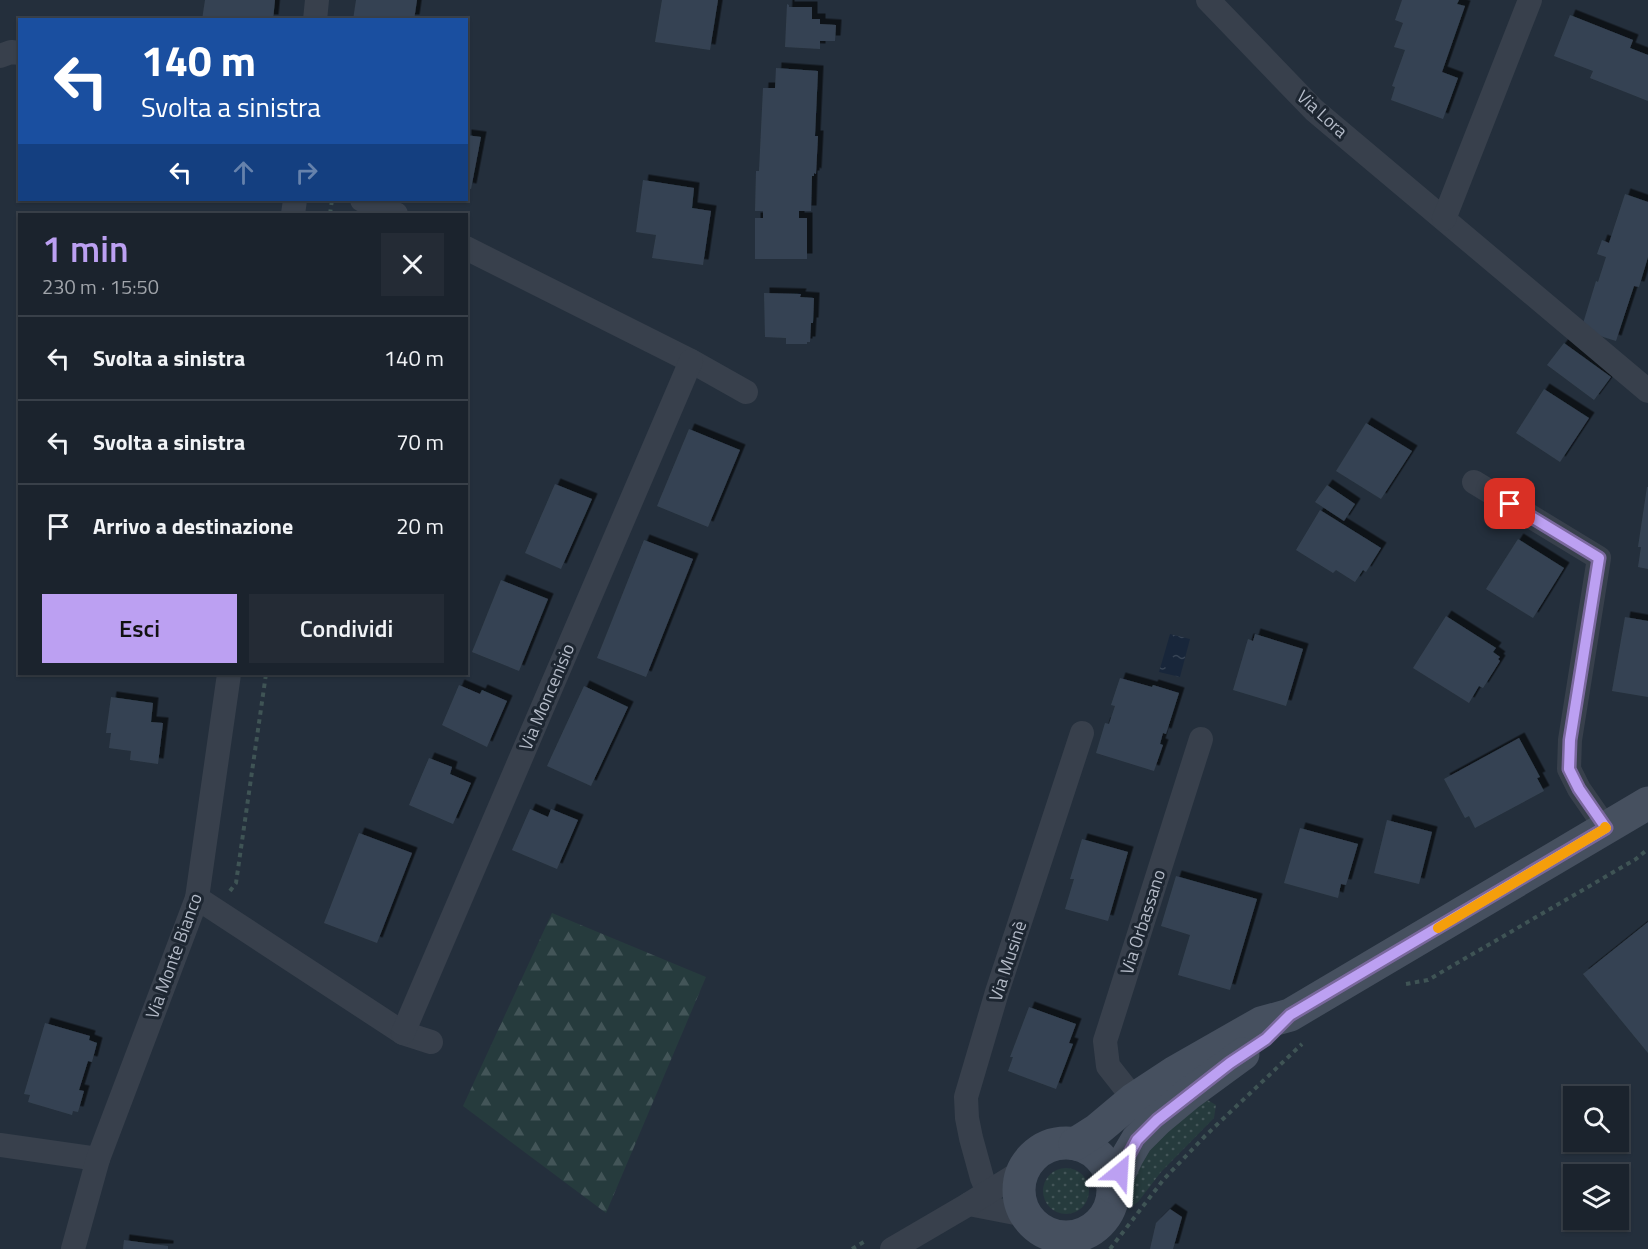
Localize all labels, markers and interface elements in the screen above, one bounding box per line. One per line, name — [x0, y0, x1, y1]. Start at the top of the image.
text: 140 m — [141, 28, 256, 92]
icon: left — [42, 42, 120, 120]
street label: Via Lora — [1291, 83, 1354, 144]
text: Svolta a sinistra — [141, 86, 321, 127]
icon: left — [164, 156, 197, 189]
icon: ahead — [227, 156, 260, 189]
icon: right — [290, 156, 323, 189]
text: 1 min — [42, 221, 129, 276]
button: close — [381, 233, 444, 296]
text: 230 m · 15:50 — [42, 271, 159, 302]
text: Svolta a sinistra — [93, 341, 245, 375]
text: 140 m — [384, 341, 444, 375]
icon: left — [42, 342, 75, 375]
text: Svolta a sinistra — [93, 425, 245, 459]
text: 70 m — [396, 425, 444, 459]
icon: left — [42, 426, 75, 459]
pin — [1484, 478, 1535, 529]
icon: arrive — [1493, 487, 1526, 520]
text: Arrivo a destinazione — [93, 509, 293, 543]
text: 20 m — [396, 509, 444, 543]
icon: arrive — [42, 510, 75, 543]
button: Esci — [42, 594, 237, 663]
button: Condividi — [249, 594, 444, 663]
street label: Via Moncenisio — [512, 639, 581, 754]
street label: Via Orbassano — [1113, 866, 1172, 978]
street label: Via Monte Bianco — [138, 889, 209, 1022]
street label: Via Musinè — [982, 917, 1033, 1005]
map controls — [1563, 1086, 1629, 1230]
button: search — [1563, 1086, 1629, 1152]
position arrow — [1088, 1140, 1152, 1204]
button: layers — [1563, 1164, 1629, 1230]

